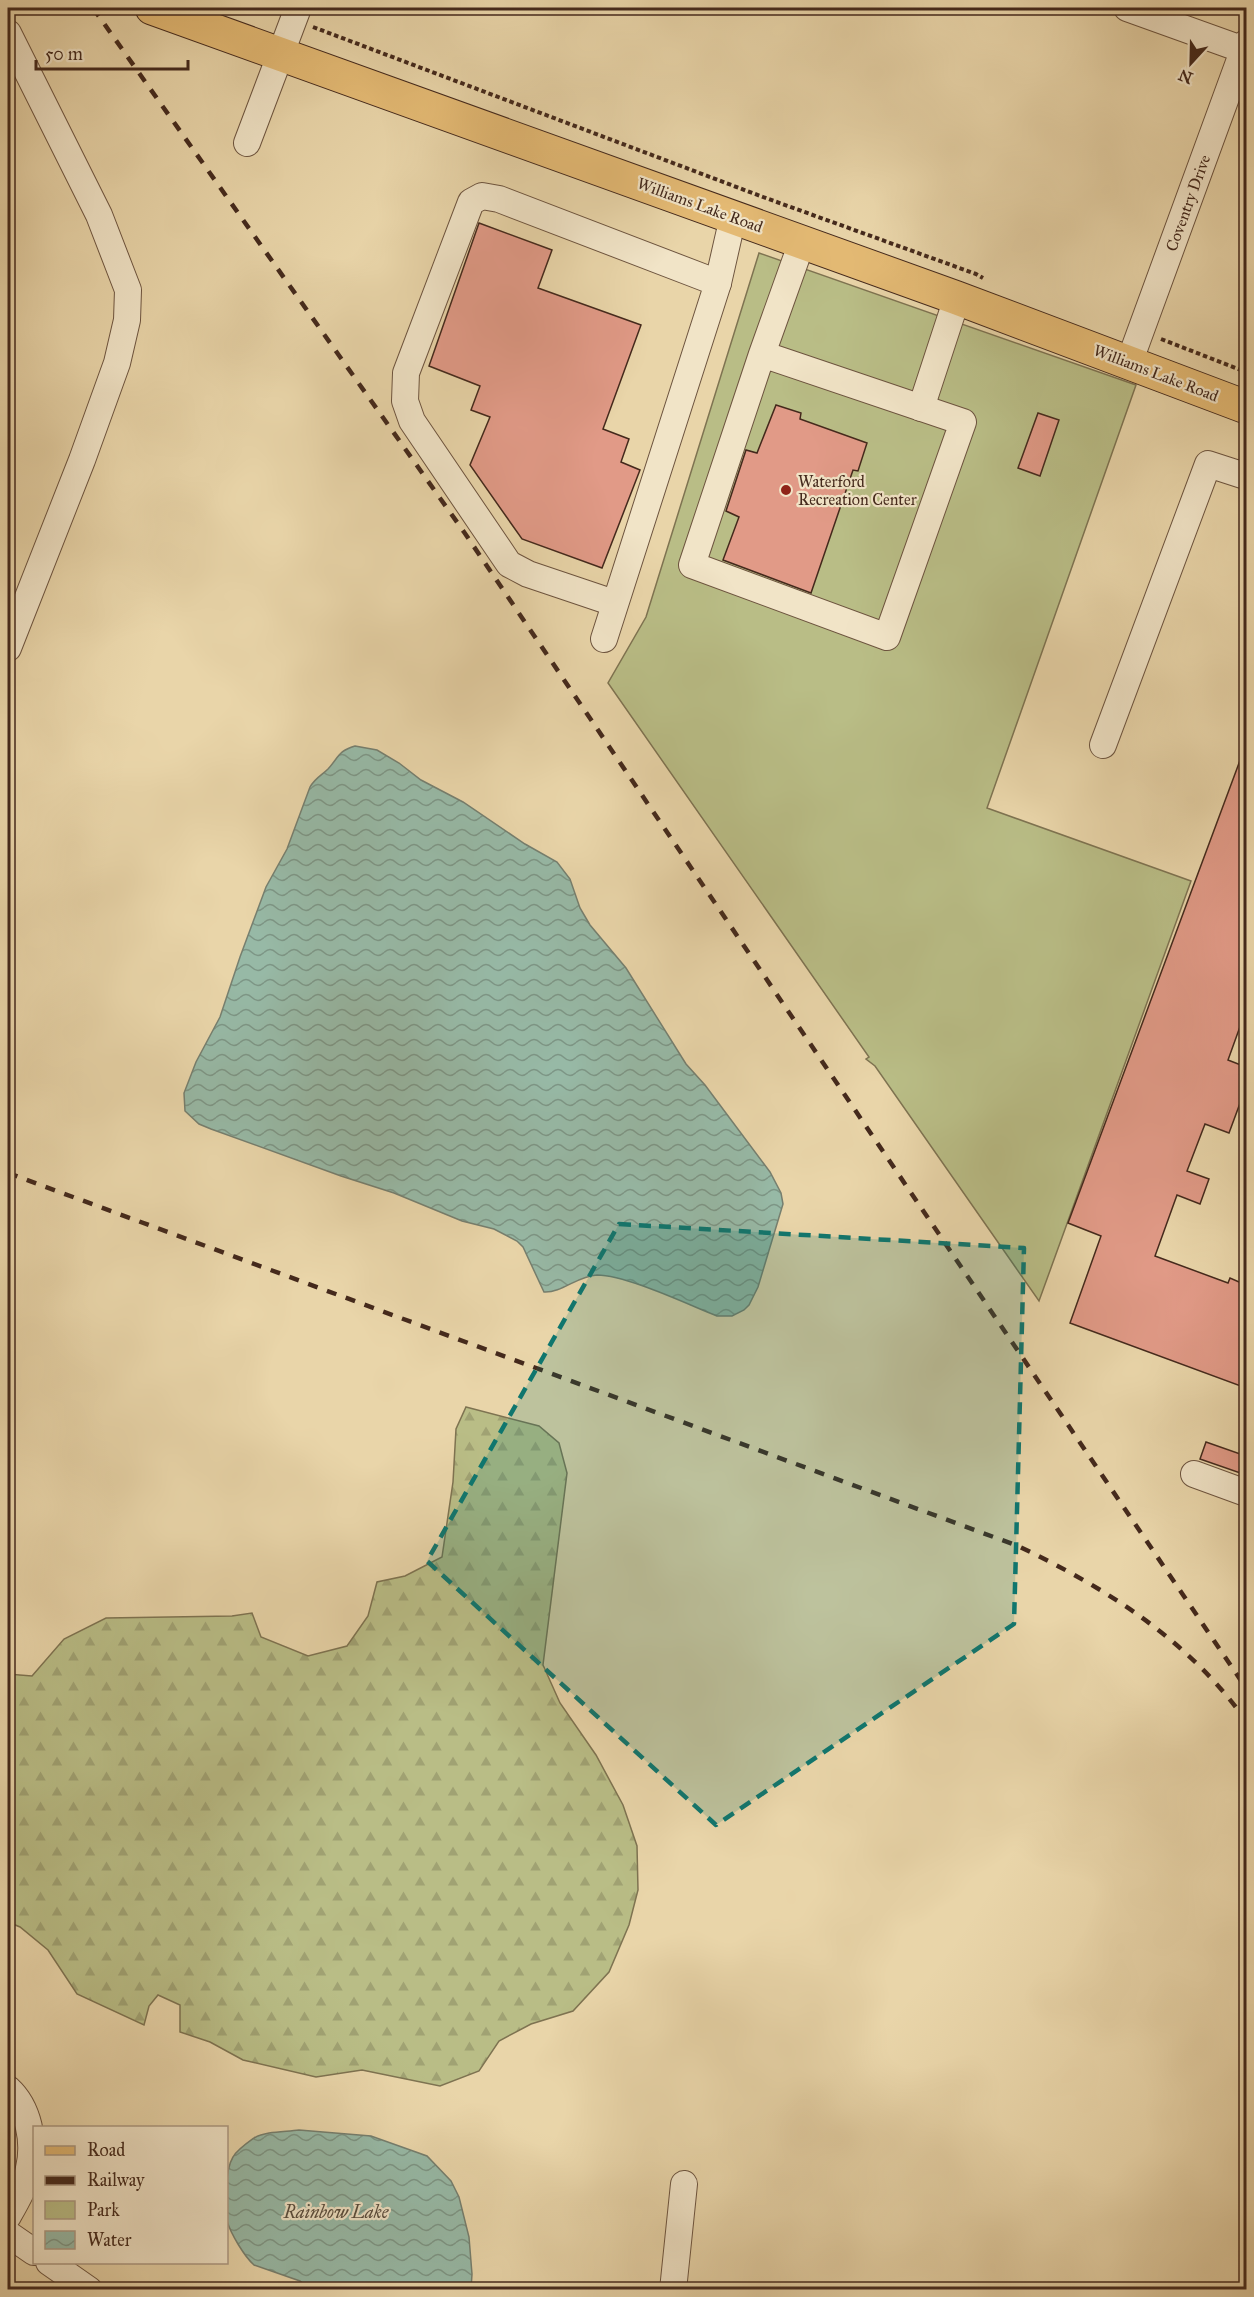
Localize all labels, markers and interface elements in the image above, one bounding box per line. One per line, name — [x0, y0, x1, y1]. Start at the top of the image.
scale bar — [36, 33, 188, 71]
north arrow — [1161, 33, 1221, 93]
text: 50 m — [45, 43, 83, 65]
text: N — [1175, 65, 1195, 88]
street label: Coventry Drive — [1162, 152, 1214, 254]
street label: Williams Lake Road — [635, 173, 765, 237]
street label: Williams Lake Road — [1091, 340, 1221, 406]
place label: Waterford Recreation Center — [798, 472, 917, 509]
marker: Waterford Recreation Center — [779, 483, 793, 497]
legend — [33, 2126, 228, 2264]
text: Road — [87, 2139, 125, 2161]
text: Railway — [87, 2169, 145, 2191]
text: Park — [87, 2199, 120, 2221]
water label: Rainbow Lake — [283, 2201, 390, 2223]
text: Water — [87, 2229, 132, 2251]

